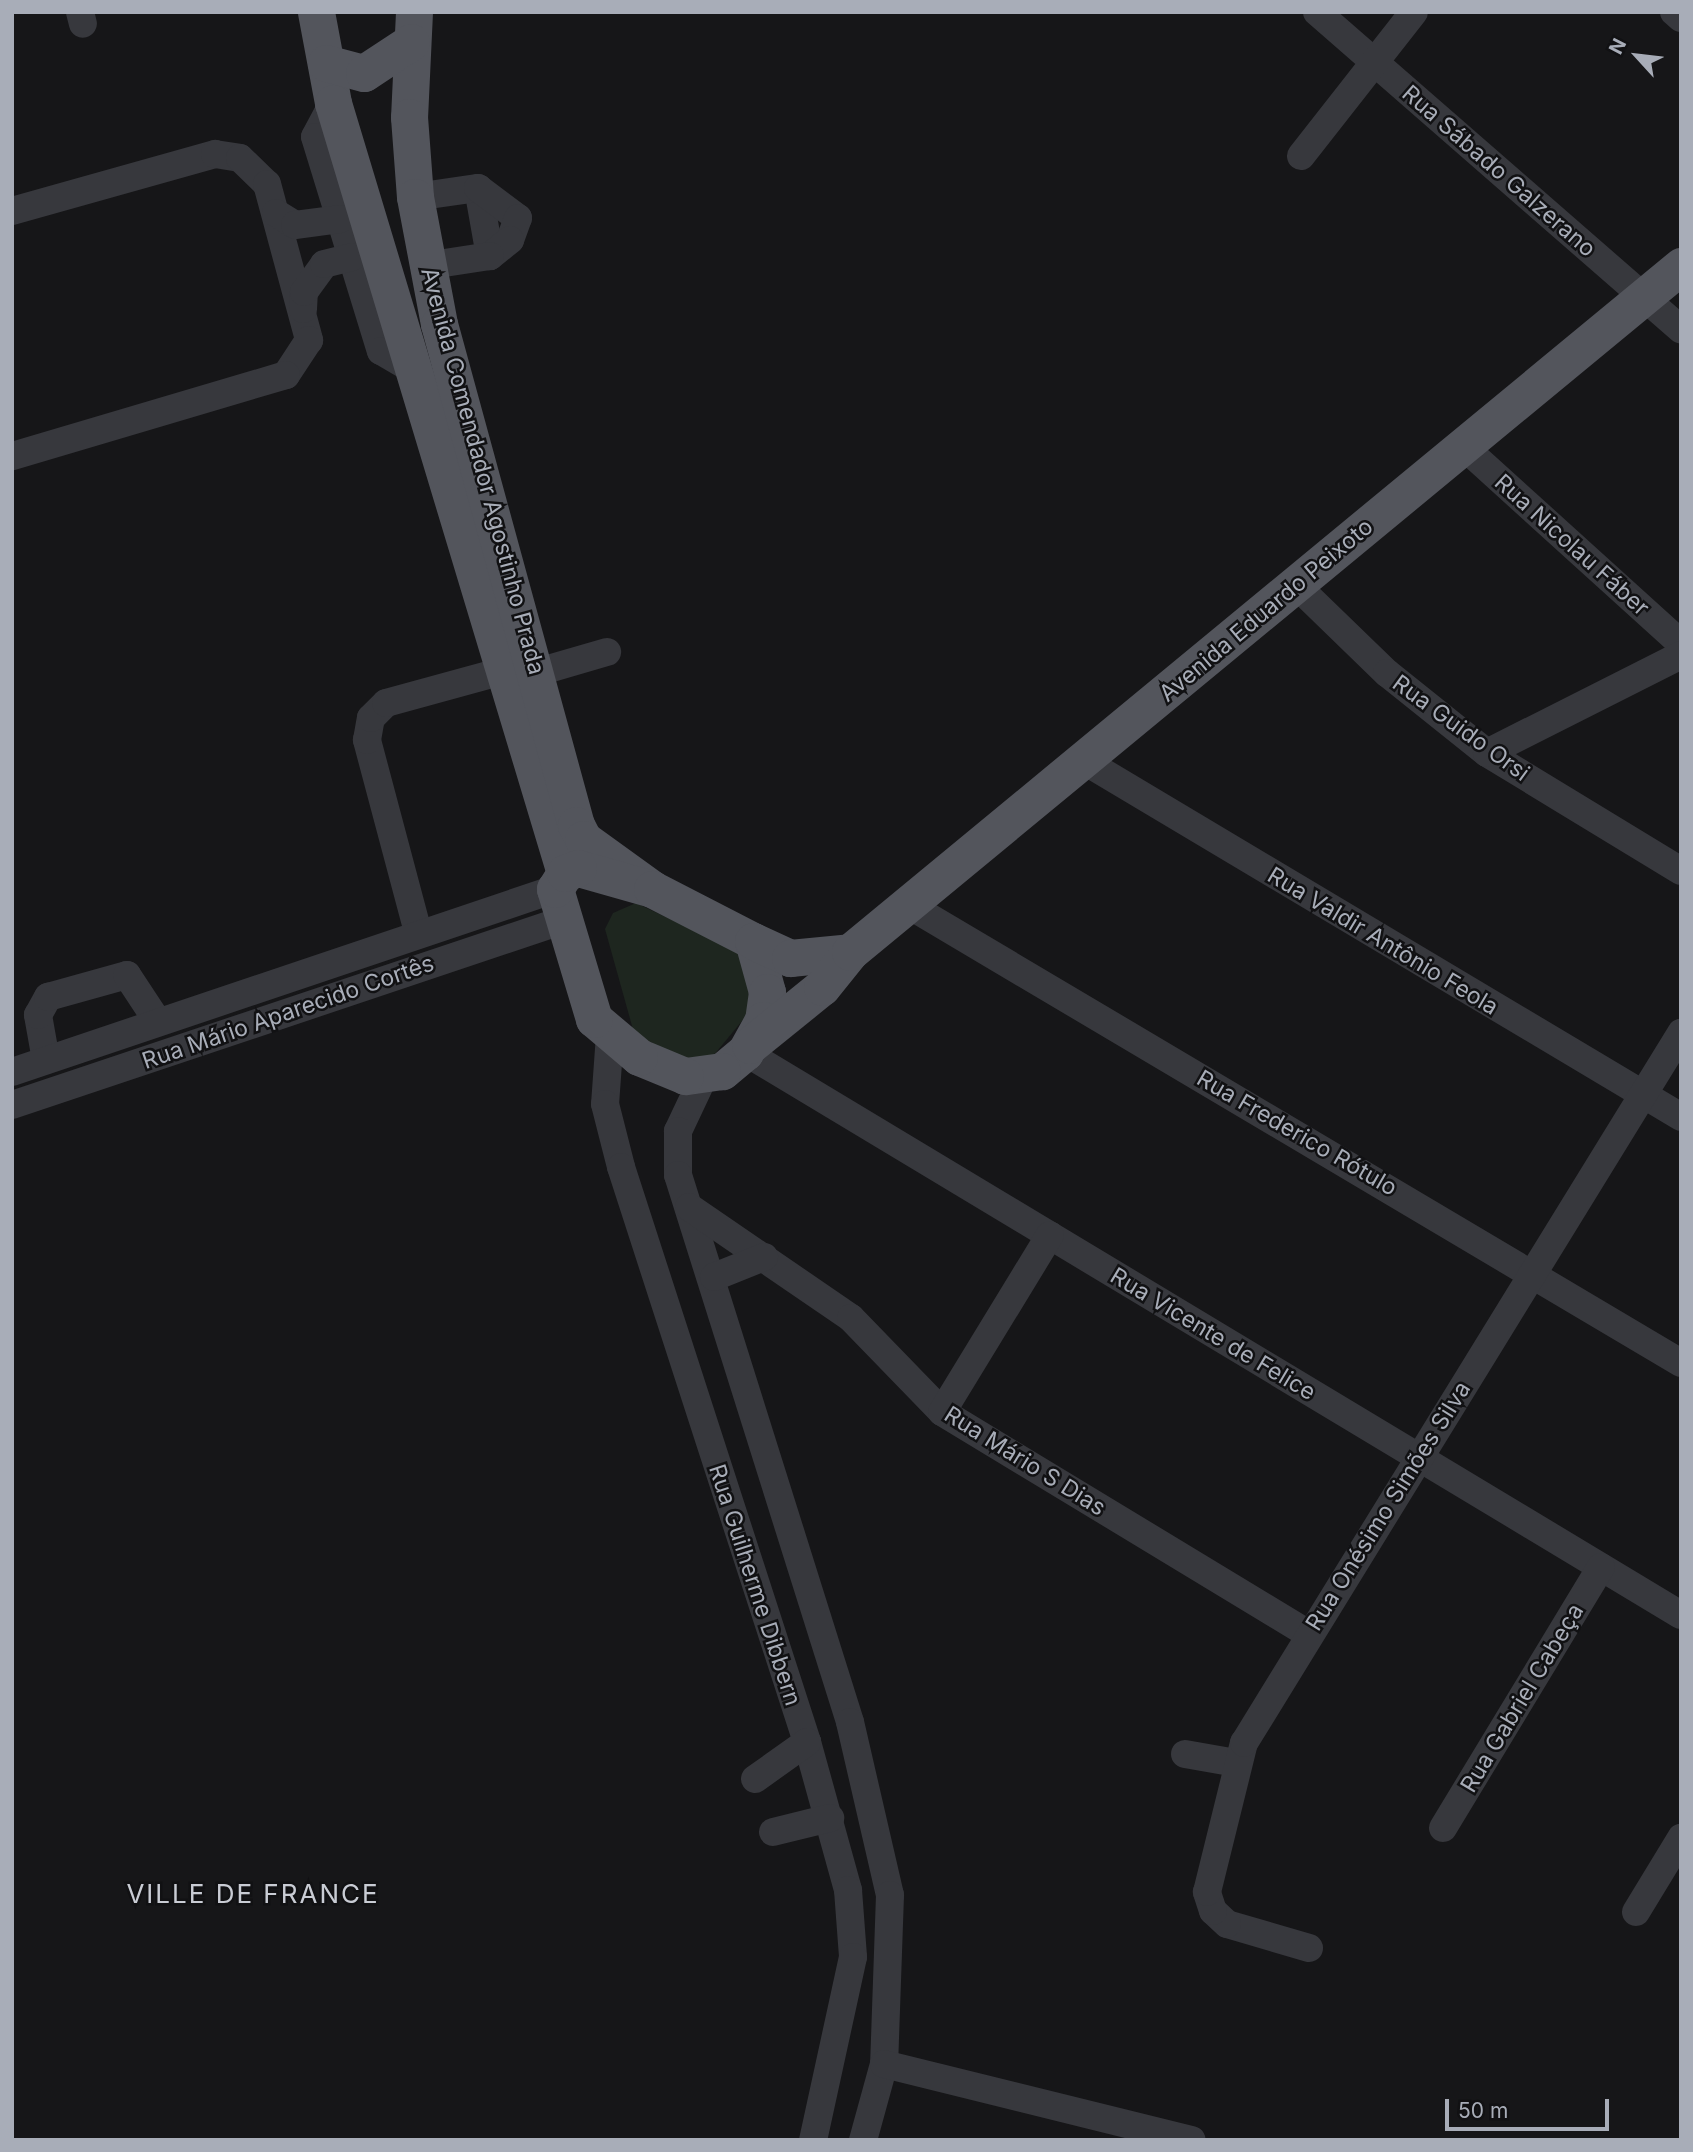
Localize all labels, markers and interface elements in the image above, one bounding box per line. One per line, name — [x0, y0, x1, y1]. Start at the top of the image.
north arrow — [1602, 21, 1672, 91]
text: N — [1604, 35, 1631, 58]
street label: Rua Sábado Galzerano — [1397, 79, 1601, 263]
street label: Avenida Comendador Agostinho Prada — [415, 264, 551, 678]
street label: Rua Nicolau Fáber — [1489, 468, 1655, 622]
street label: Avenida Eduardo Peixoto — [1154, 513, 1378, 707]
street label: Rua Guido Orsi — [1387, 669, 1535, 787]
street label: Rua Valdir Antônio Feola — [1263, 861, 1503, 1021]
street label: Rua Mário Aparecido Cortês — [139, 949, 437, 1075]
street label: Rua Frederico Rótulo — [1192, 1064, 1402, 1202]
street label: Rua Vicente de Felice — [1105, 1262, 1321, 1406]
street label: Rua Onésimo Simões Silva — [1300, 1376, 1476, 1636]
street label: Rua Mário S Dias — [939, 1400, 1111, 1522]
street label: Rua Guilherme Dibbern — [703, 1461, 807, 1709]
street label: Rua Gabriel Cabeça — [1455, 1599, 1589, 1797]
district label: VILLE DE FRANCE — [128, 1878, 378, 1910]
scale bar — [1448, 2086, 1612, 2130]
text: 50 m — [1458, 2098, 1508, 2123]

